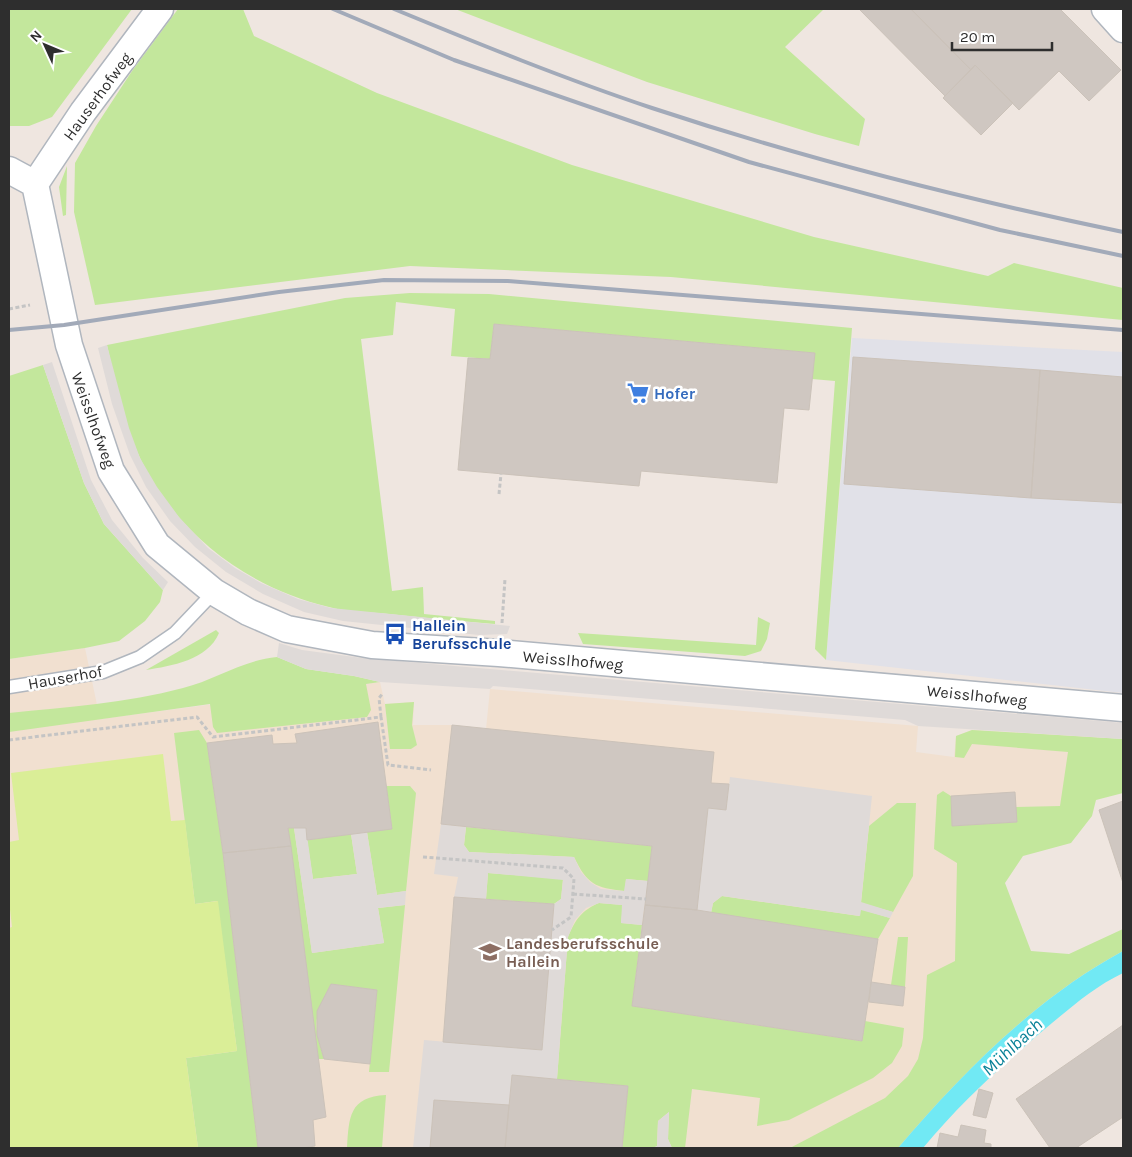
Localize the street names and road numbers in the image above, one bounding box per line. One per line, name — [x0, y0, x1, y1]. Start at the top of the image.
street label: Hauserhofweg — [59, 49, 136, 144]
street label: Weisslhofweg — [67, 370, 120, 471]
street label: Weisslhofweg — [522, 647, 624, 674]
street label: Hauserhof — [26, 661, 104, 693]
street label: Weisslhofweg — [926, 681, 1028, 710]

